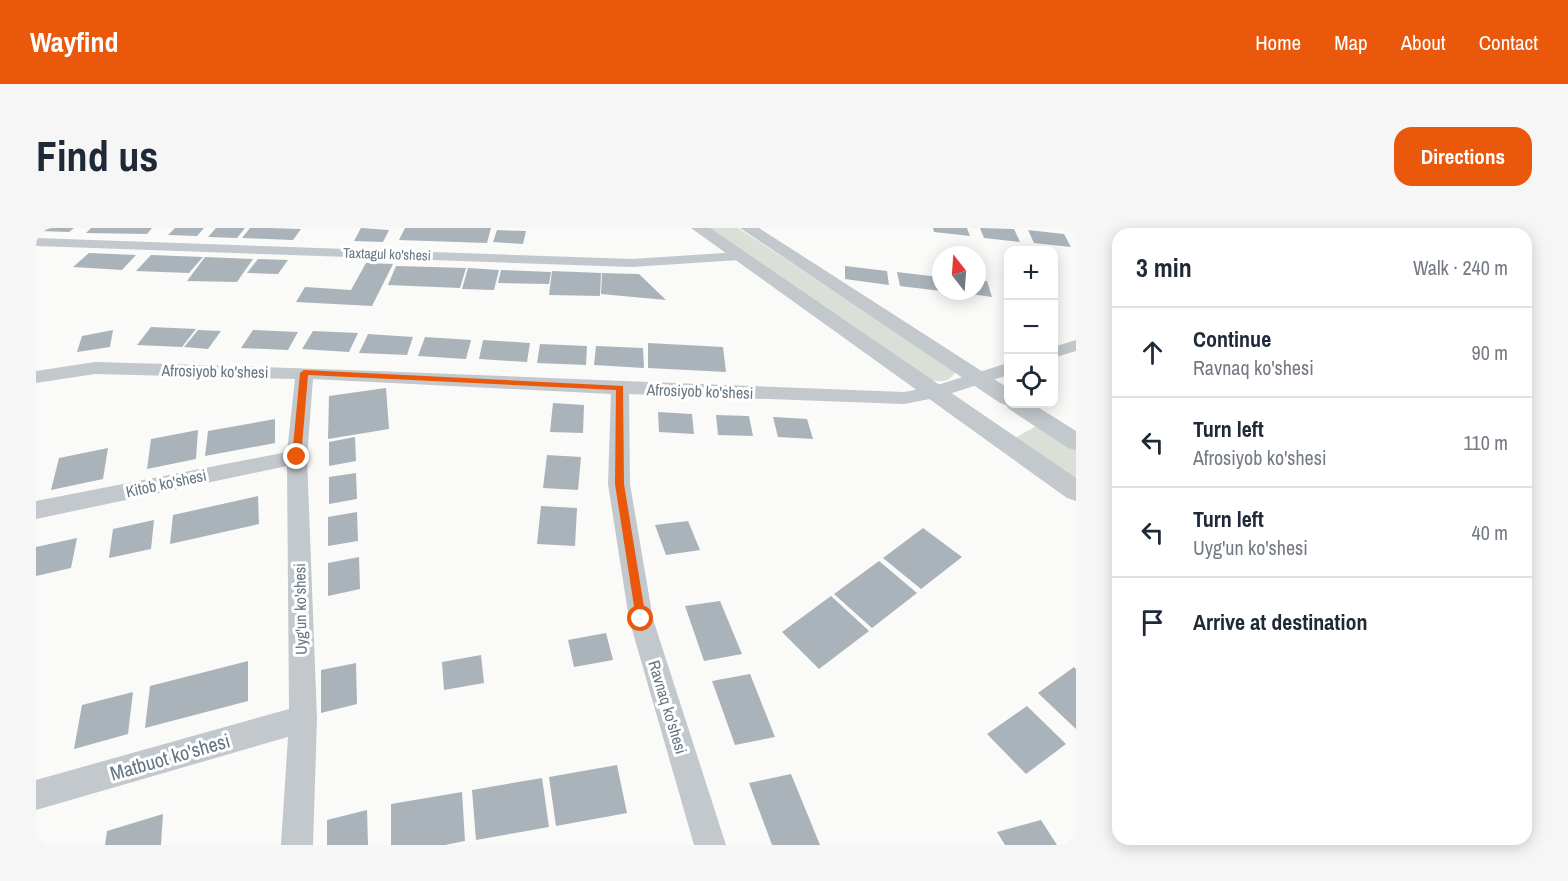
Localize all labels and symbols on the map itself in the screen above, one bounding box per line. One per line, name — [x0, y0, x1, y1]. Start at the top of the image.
street label: Taxtagul ko'shesi — [343, 243, 431, 265]
north arrow — [932, 246, 986, 300]
street label: Afrosiyob ko'shesi — [160, 359, 269, 383]
street label: Afrosiyob ko'shesi — [645, 378, 754, 404]
route end — [283, 443, 309, 469]
street label: Kitob ko'shesi — [124, 464, 208, 502]
street label: Uyg'un ko'shesi — [288, 563, 312, 655]
route start — [627, 605, 653, 631]
street label: Ravnaq ko'shesi — [643, 658, 693, 756]
street label: Matbuot ko'shesi — [107, 727, 233, 787]

